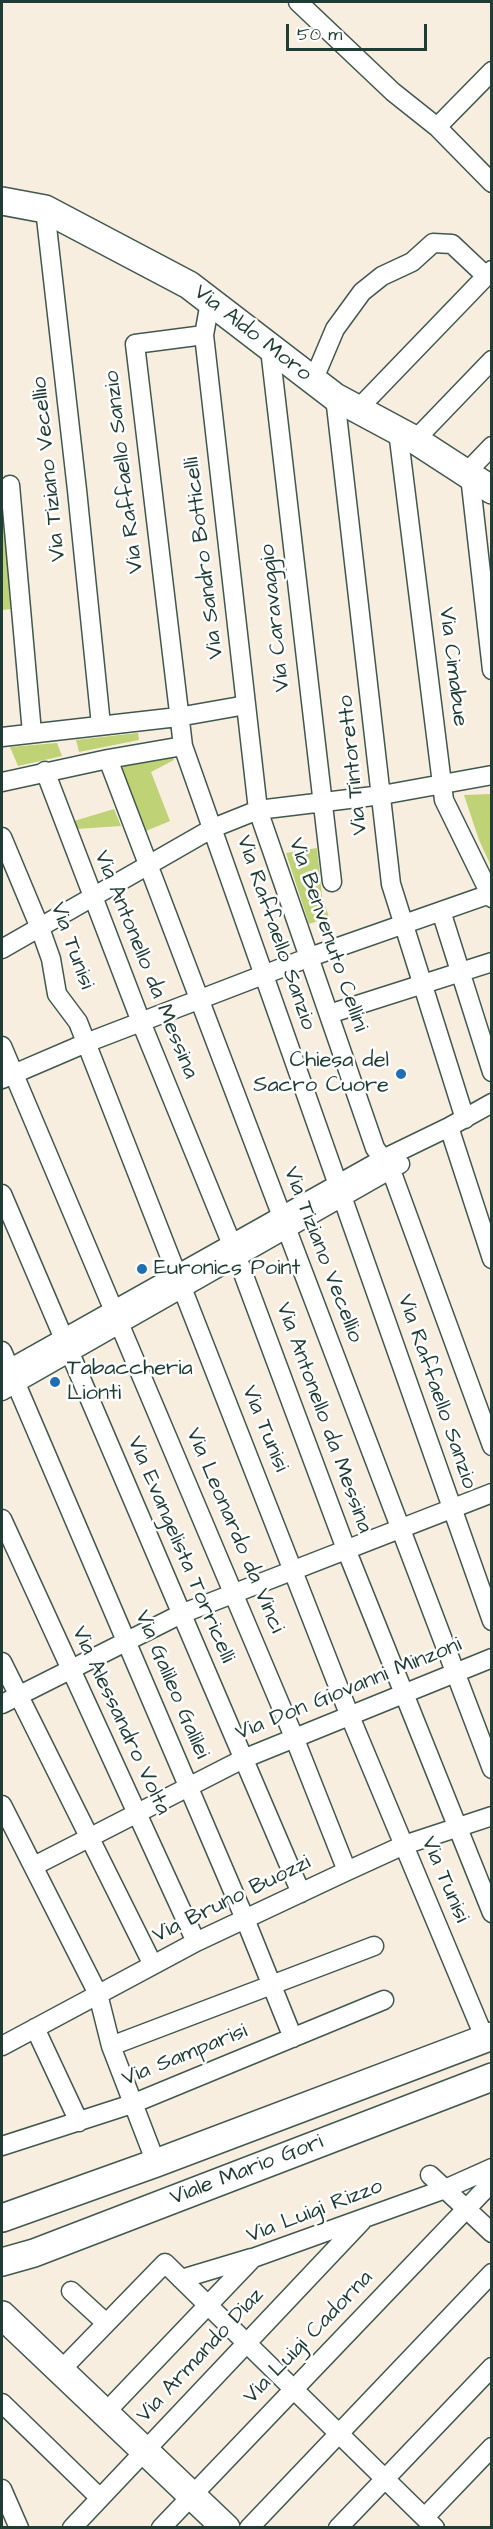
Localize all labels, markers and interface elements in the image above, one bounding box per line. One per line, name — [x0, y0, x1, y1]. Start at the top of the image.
scale bar — [289, 12, 430, 50]
text: 50 m — [297, 22, 342, 47]
street label: Via Aldo Moro — [188, 280, 316, 388]
street label: Via Raffaello Sanzio — [99, 369, 151, 575]
street label: Via Tiziano Vecellio — [27, 375, 73, 563]
street label: Via Sandro Botticelli — [180, 456, 230, 660]
street label: Via Caravaggio — [255, 543, 297, 693]
street label: Via Cimabue — [432, 606, 472, 728]
street label: Via Tintoretto — [334, 694, 374, 836]
street label: Via Raffaello Sanzio — [229, 832, 321, 1034]
street label: Via Benvenuto Cellini — [281, 835, 373, 1035]
street label: Via Antonello da Messina — [87, 847, 203, 1083]
street label: Via Tunisi — [43, 899, 99, 993]
place label: Chiesa del Sacro Cuore — [253, 1048, 389, 1100]
marker: Chiesa del Sacro Cuore — [394, 1067, 408, 1081]
street label: Via Tiziano Vecellio — [276, 1163, 368, 1347]
place label: Euronics Point — [154, 1256, 300, 1282]
marker: Euronics Point — [135, 1262, 149, 1276]
street label: Via Raffaello Sanzio — [390, 1291, 482, 1493]
street label: Via Antonello da Messina — [269, 1299, 377, 1537]
place label: Tabaccheria Lionti — [67, 1356, 193, 1408]
marker: Tabaccheria Lionti — [48, 1375, 62, 1389]
street label: Via Tunisi — [235, 1382, 293, 1476]
street label: Via Leonardo da Vinci — [179, 1425, 289, 1637]
street label: Via Evangelista Torricelli — [120, 1433, 240, 1667]
street label: Via Galileo Galilei — [128, 1607, 214, 1763]
street label: Via Alessandro Volta — [65, 1622, 175, 1820]
street label: Via Don Giovanni Minzoni — [232, 1633, 466, 1747]
street label: Via Tunisi — [414, 1833, 474, 1927]
street label: Via Bruno Buozzi — [149, 1850, 315, 1950]
street label: Via Samparisi — [118, 2019, 252, 2093]
street label: Viale Mario Gori — [167, 2130, 327, 2212]
street label: Via Luigi Rizzo — [243, 2174, 387, 2250]
street label: Via Luigi Cadorna — [239, 2266, 379, 2410]
street label: Via Armando Diaz — [132, 2283, 270, 2429]

